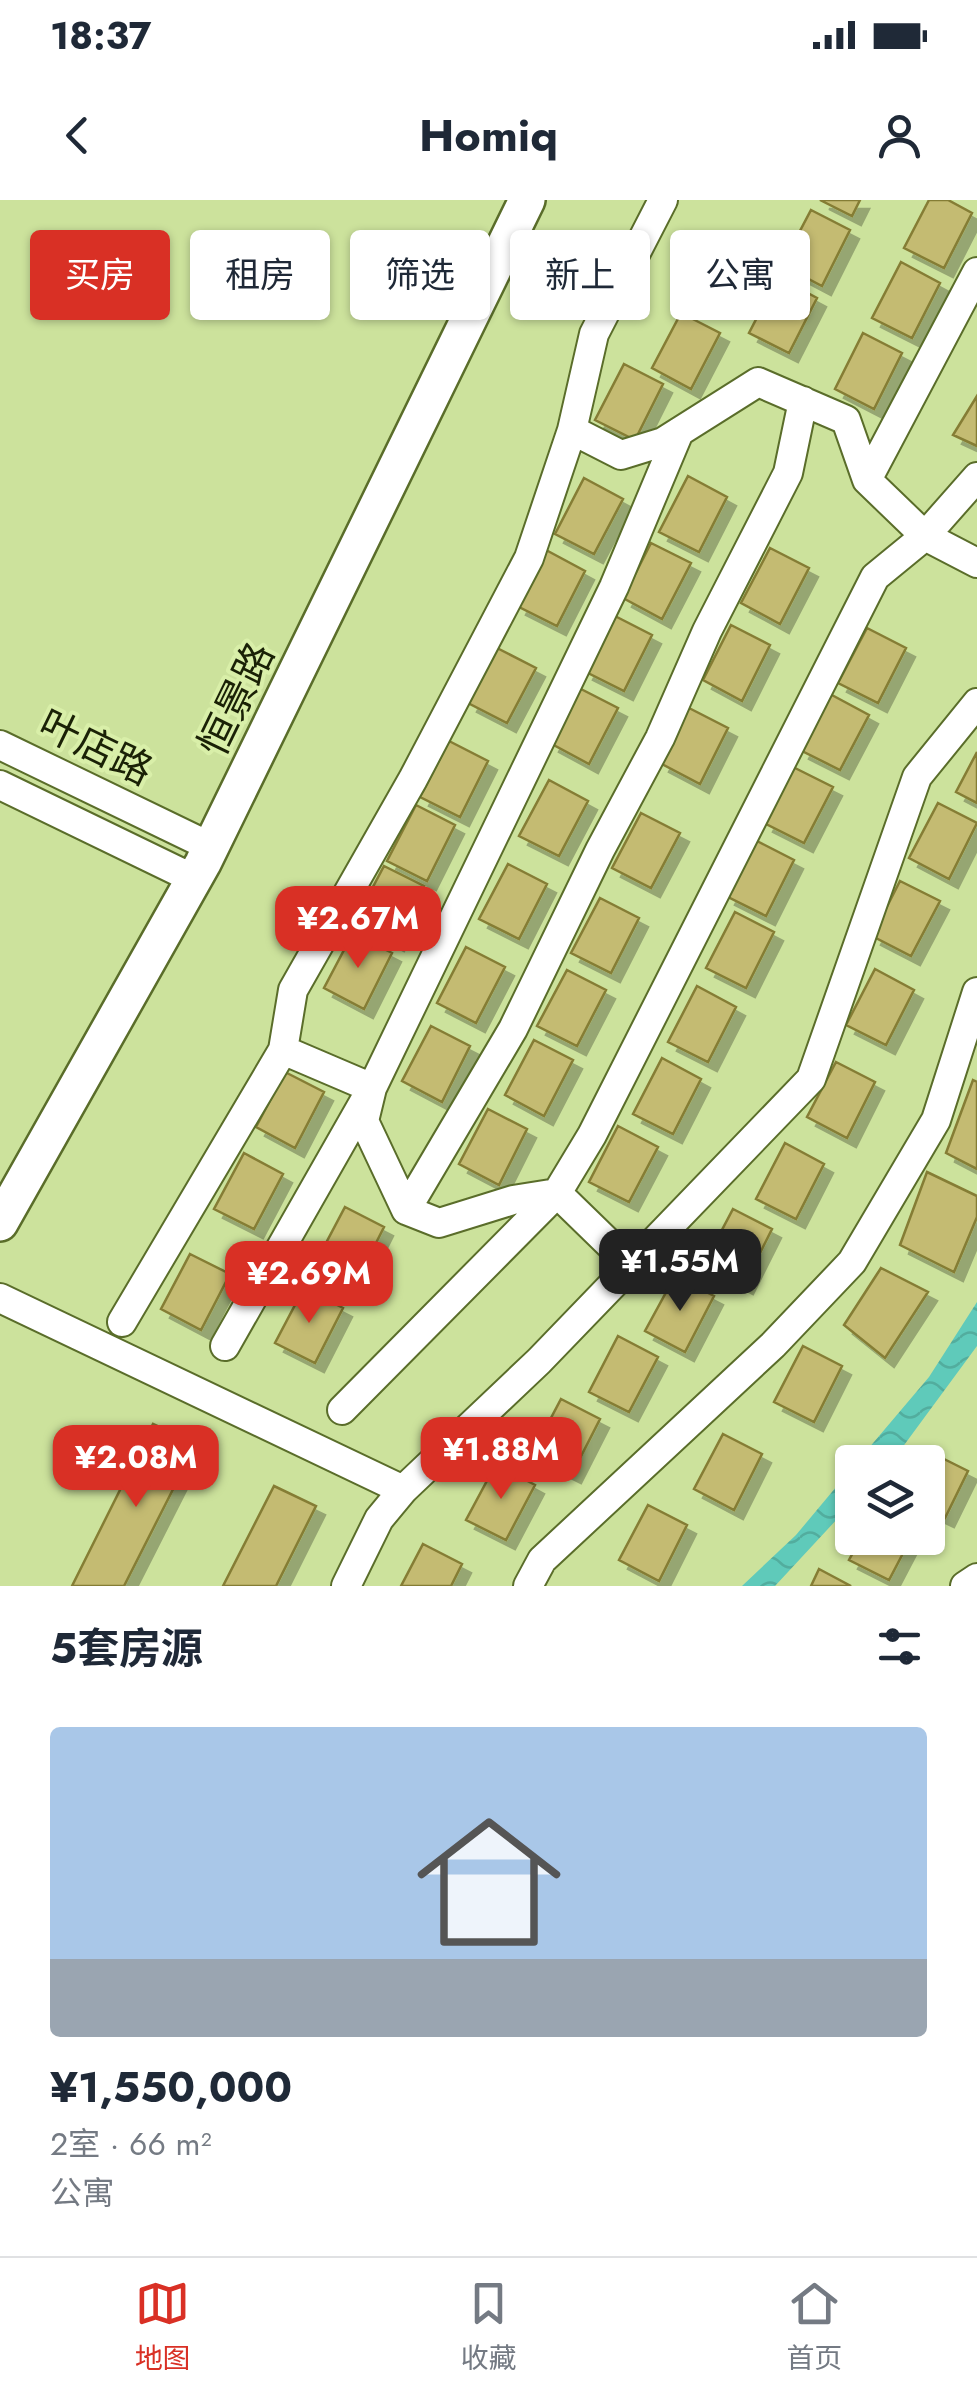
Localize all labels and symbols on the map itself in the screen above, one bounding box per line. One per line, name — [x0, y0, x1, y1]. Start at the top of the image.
street label: 恒景路 — [184, 632, 288, 766]
street label: 叶店路 — [29, 695, 163, 799]
pin: ¥2.67M — [277, 886, 439, 971]
pin: ¥1.55M — [599, 1229, 761, 1314]
pin: ¥2.69M — [228, 1241, 390, 1326]
pin: ¥1.88M — [420, 1417, 582, 1502]
pin: ¥2.08M — [55, 1425, 217, 1510]

